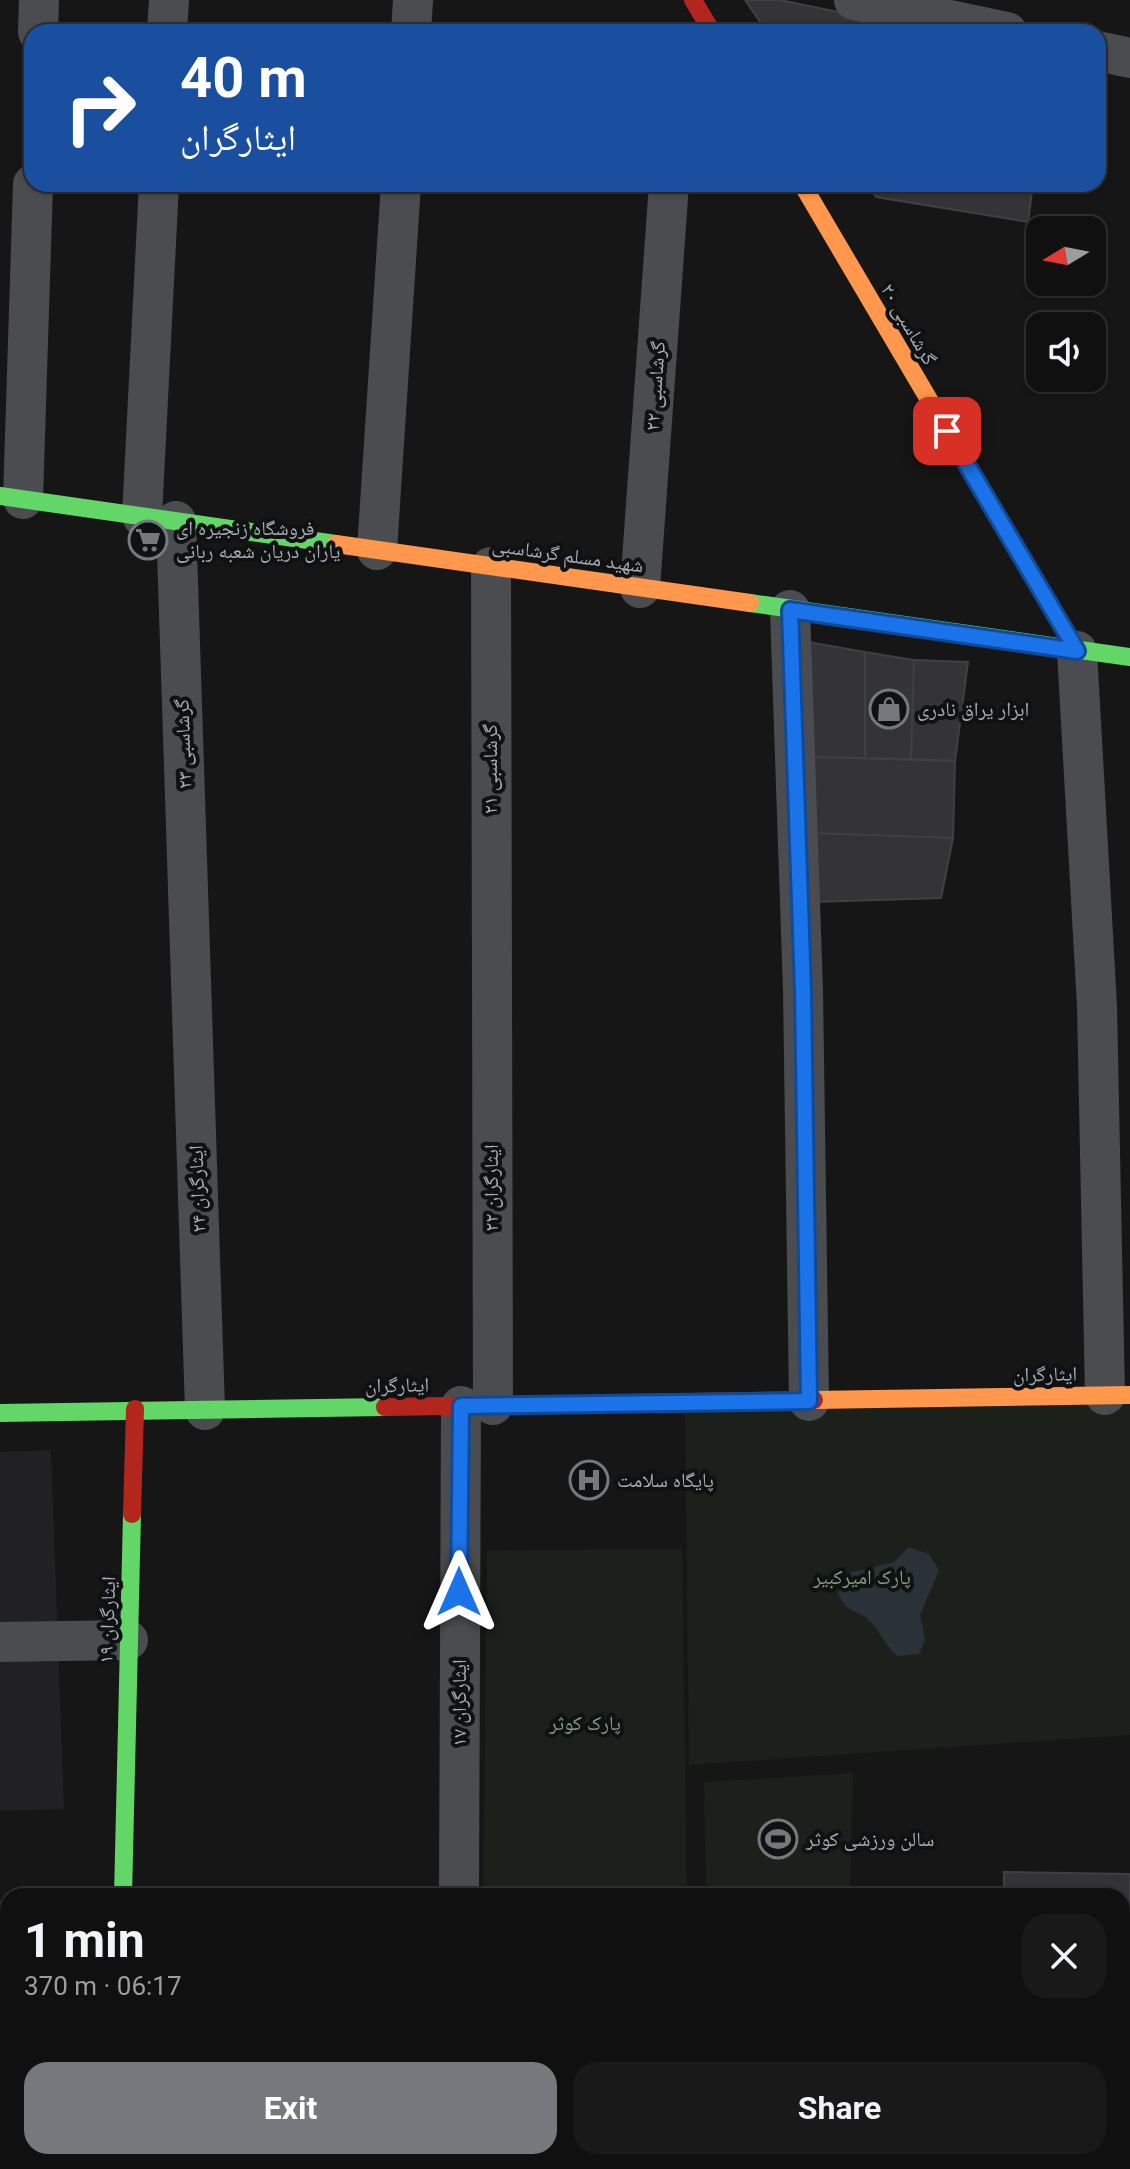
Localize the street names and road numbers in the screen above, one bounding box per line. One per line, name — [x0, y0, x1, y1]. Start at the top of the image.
street label: گرشاسبی ۲۰ — [876, 279, 942, 369]
street label: گرشاسبی ۲۲ — [640, 340, 670, 432]
street label: شهید مسلم گرشاسبی — [491, 533, 645, 579]
street label: گرشاسبی ۲۳ — [169, 698, 197, 790]
street label: گرشاسبی ۲۱ — [478, 724, 502, 814]
street label: ایثارگران ۲۲ — [479, 1144, 503, 1232]
street label: ایثارگران ۲۴ — [183, 1145, 211, 1233]
street label: ایثارگران — [1013, 1361, 1077, 1387]
street label: ایثارگران — [365, 1372, 429, 1398]
street label: ایثارگران ۱۹ — [93, 1576, 121, 1664]
street label: ایثارگران ۱۷ — [447, 1659, 471, 1747]

